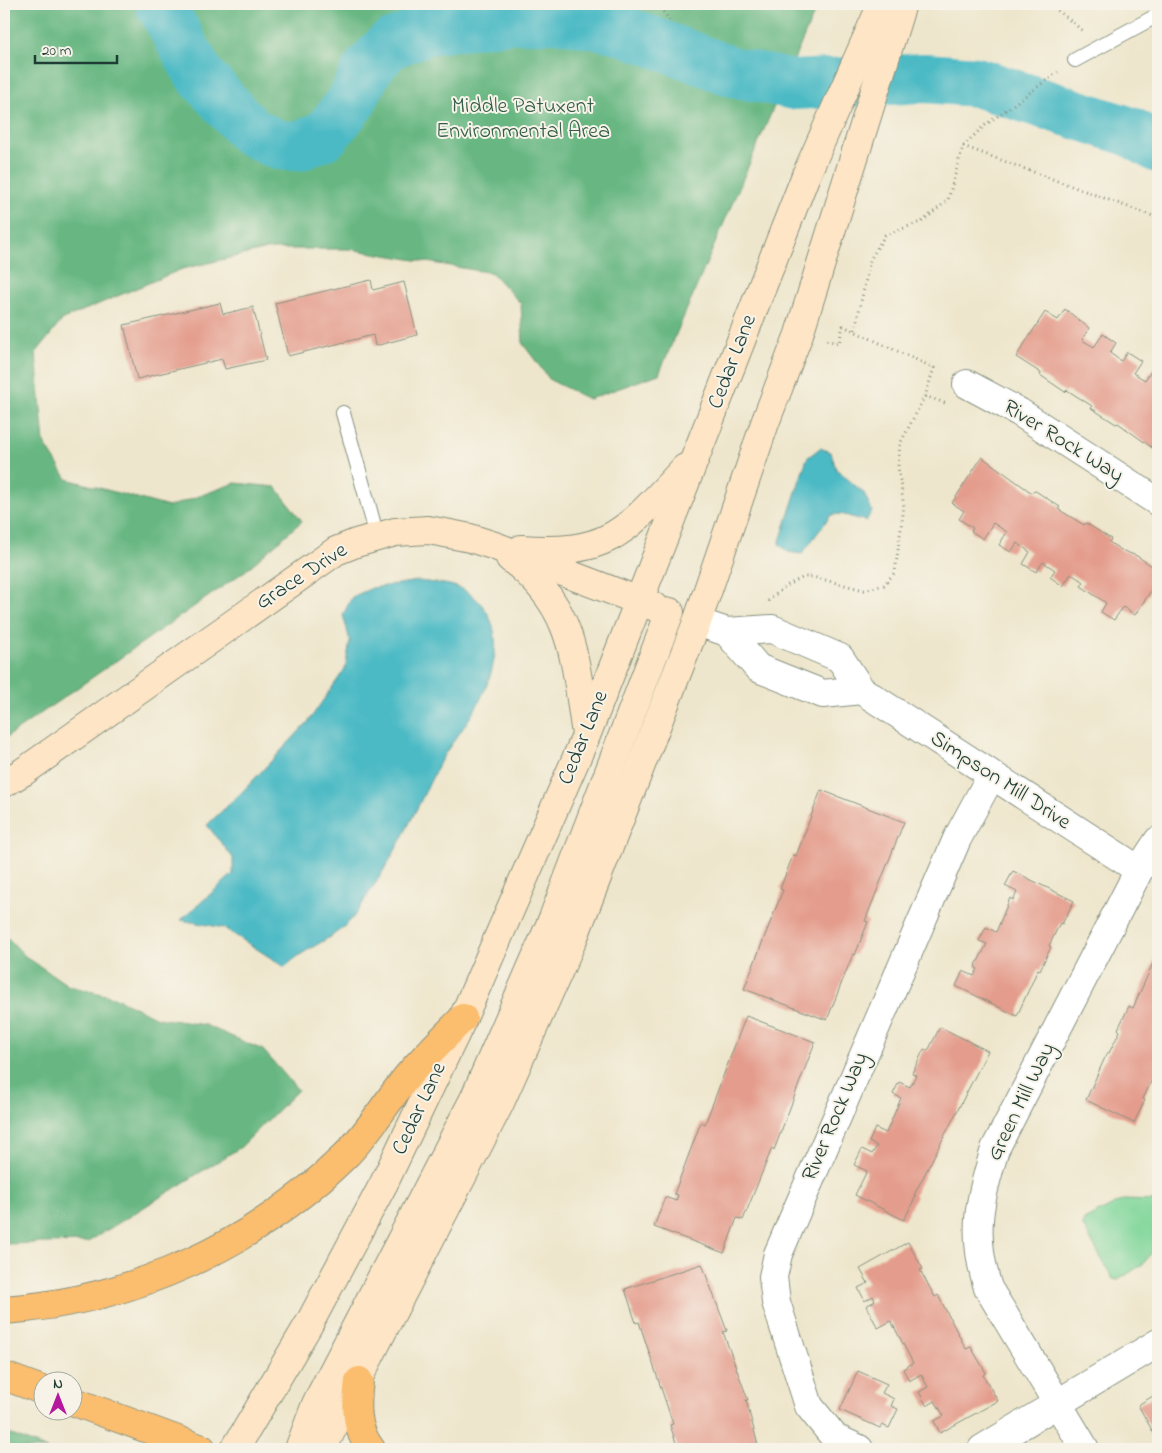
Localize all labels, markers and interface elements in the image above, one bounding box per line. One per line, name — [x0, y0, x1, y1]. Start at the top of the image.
scale bar — [35, 32, 118, 64]
text: 20 m — [42, 40, 72, 62]
park label: Middle Patuxent Environmental Area — [436, 91, 610, 148]
street label: Cedar Lane — [700, 310, 766, 414]
street label: River Rock Way — [996, 392, 1130, 493]
street label: Grace Drive — [250, 535, 354, 619]
street label: Cedar Lane — [551, 686, 617, 790]
street label: Simpson Mill Drive — [923, 723, 1077, 839]
street label: Green Mill Way — [980, 1037, 1065, 1167]
street label: River Rock Way — [794, 1048, 878, 1187]
street label: Cedar Lane — [385, 1057, 456, 1161]
north arrow — [32, 1370, 82, 1420]
text: N — [53, 1374, 63, 1395]

